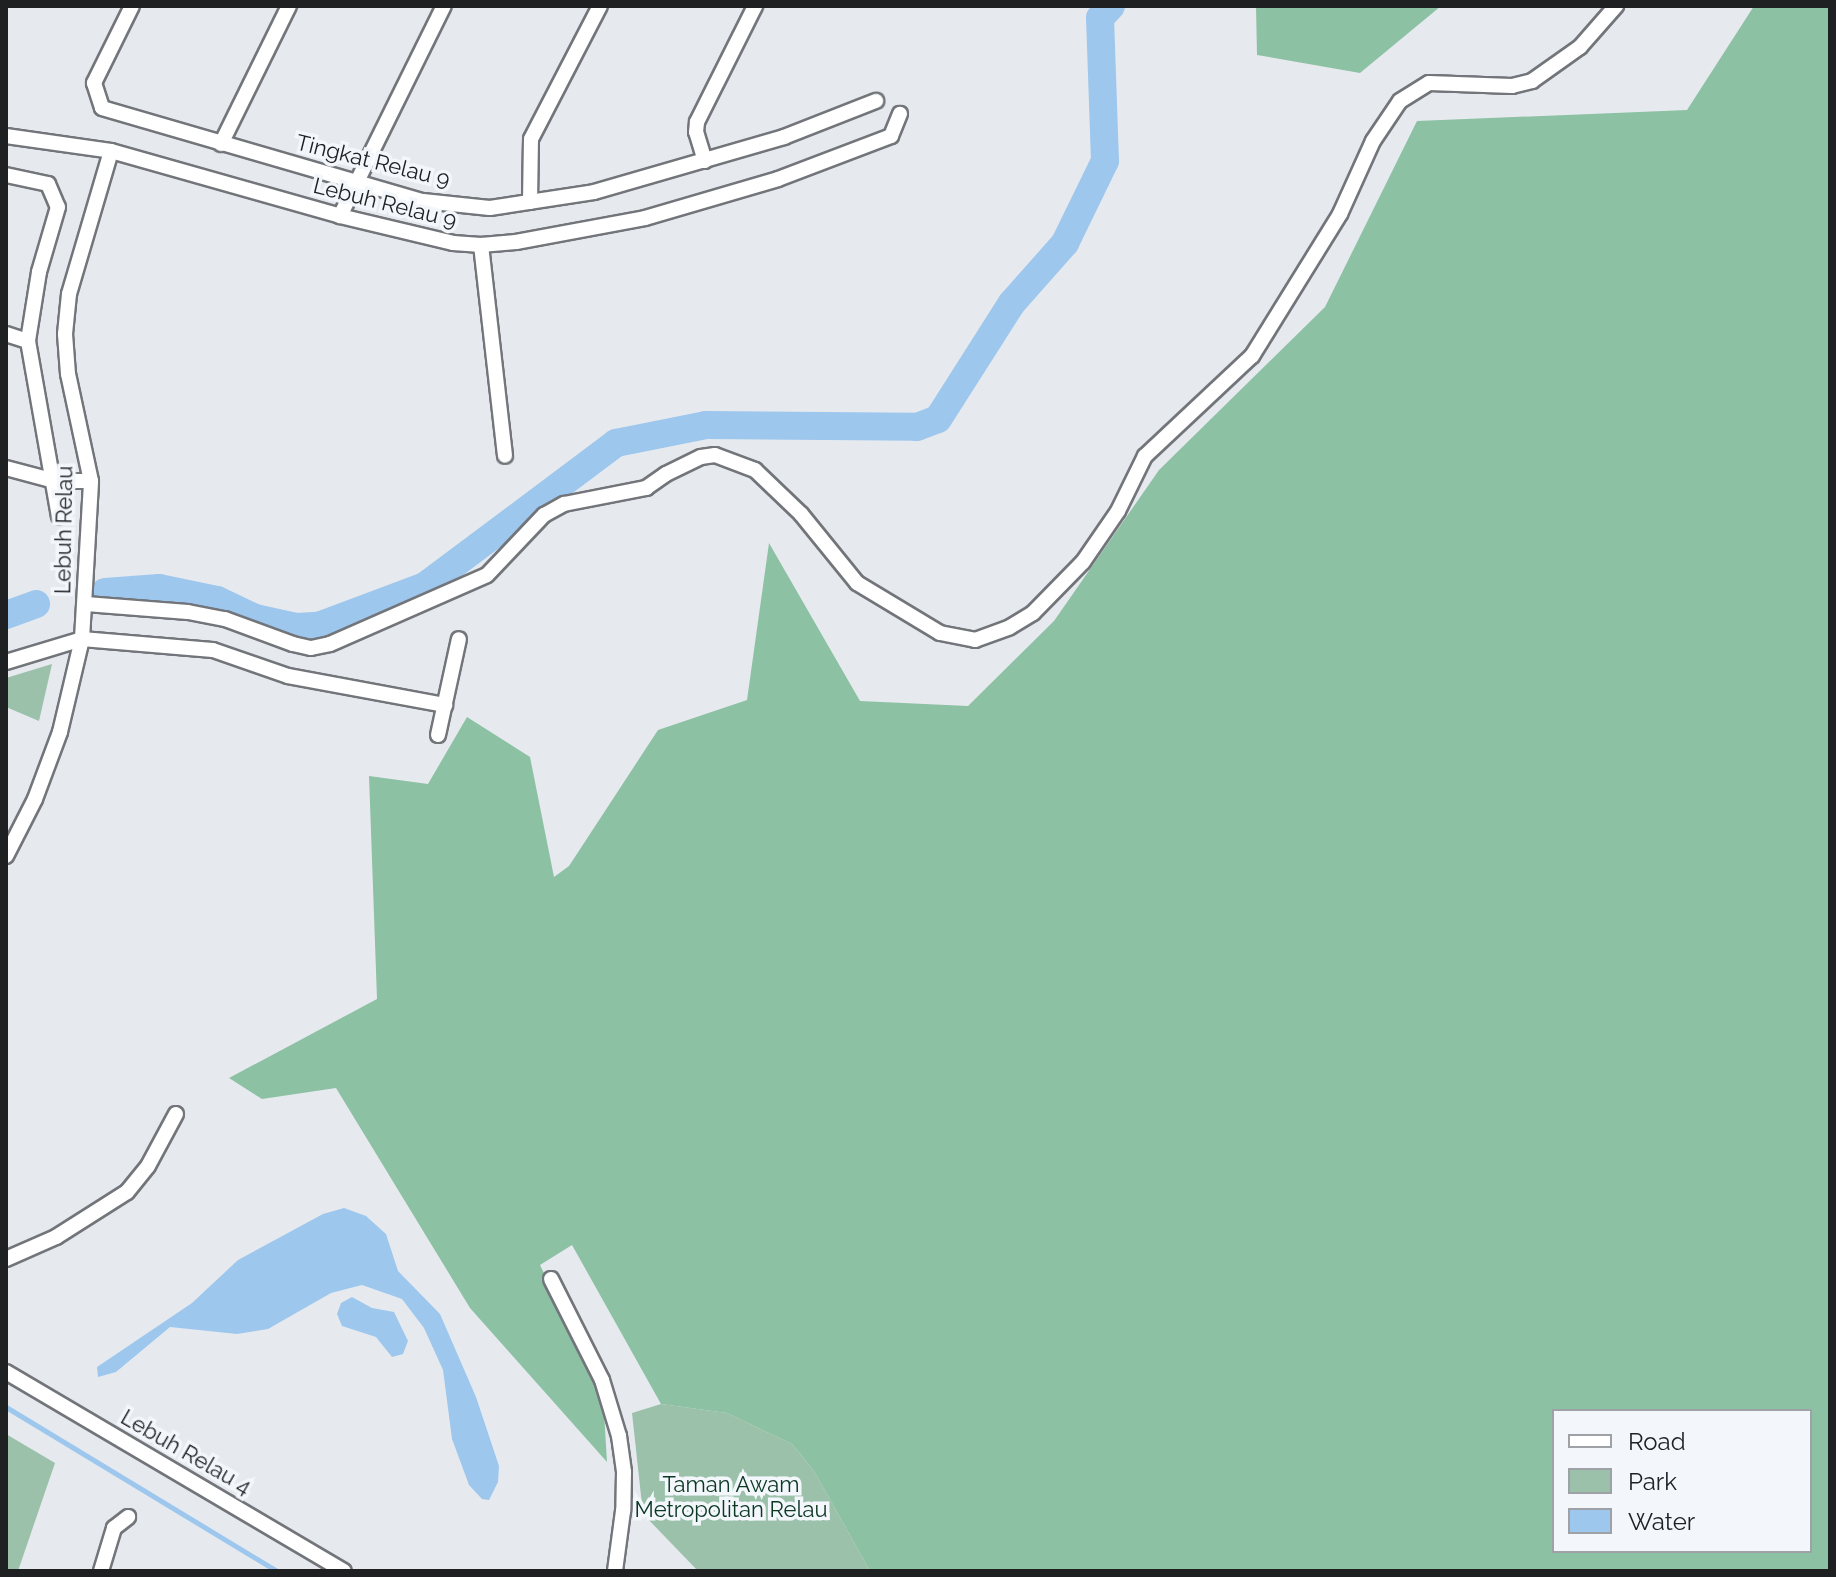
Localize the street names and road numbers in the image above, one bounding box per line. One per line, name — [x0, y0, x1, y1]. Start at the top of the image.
street label: Tingkat Relau 9 — [293, 129, 453, 193]
street label: Lebuh Relau 9 — [310, 172, 460, 234]
street label: Lebuh Relau — [50, 466, 78, 594]
street label: Lebuh Relau 4 — [116, 1404, 256, 1500]

